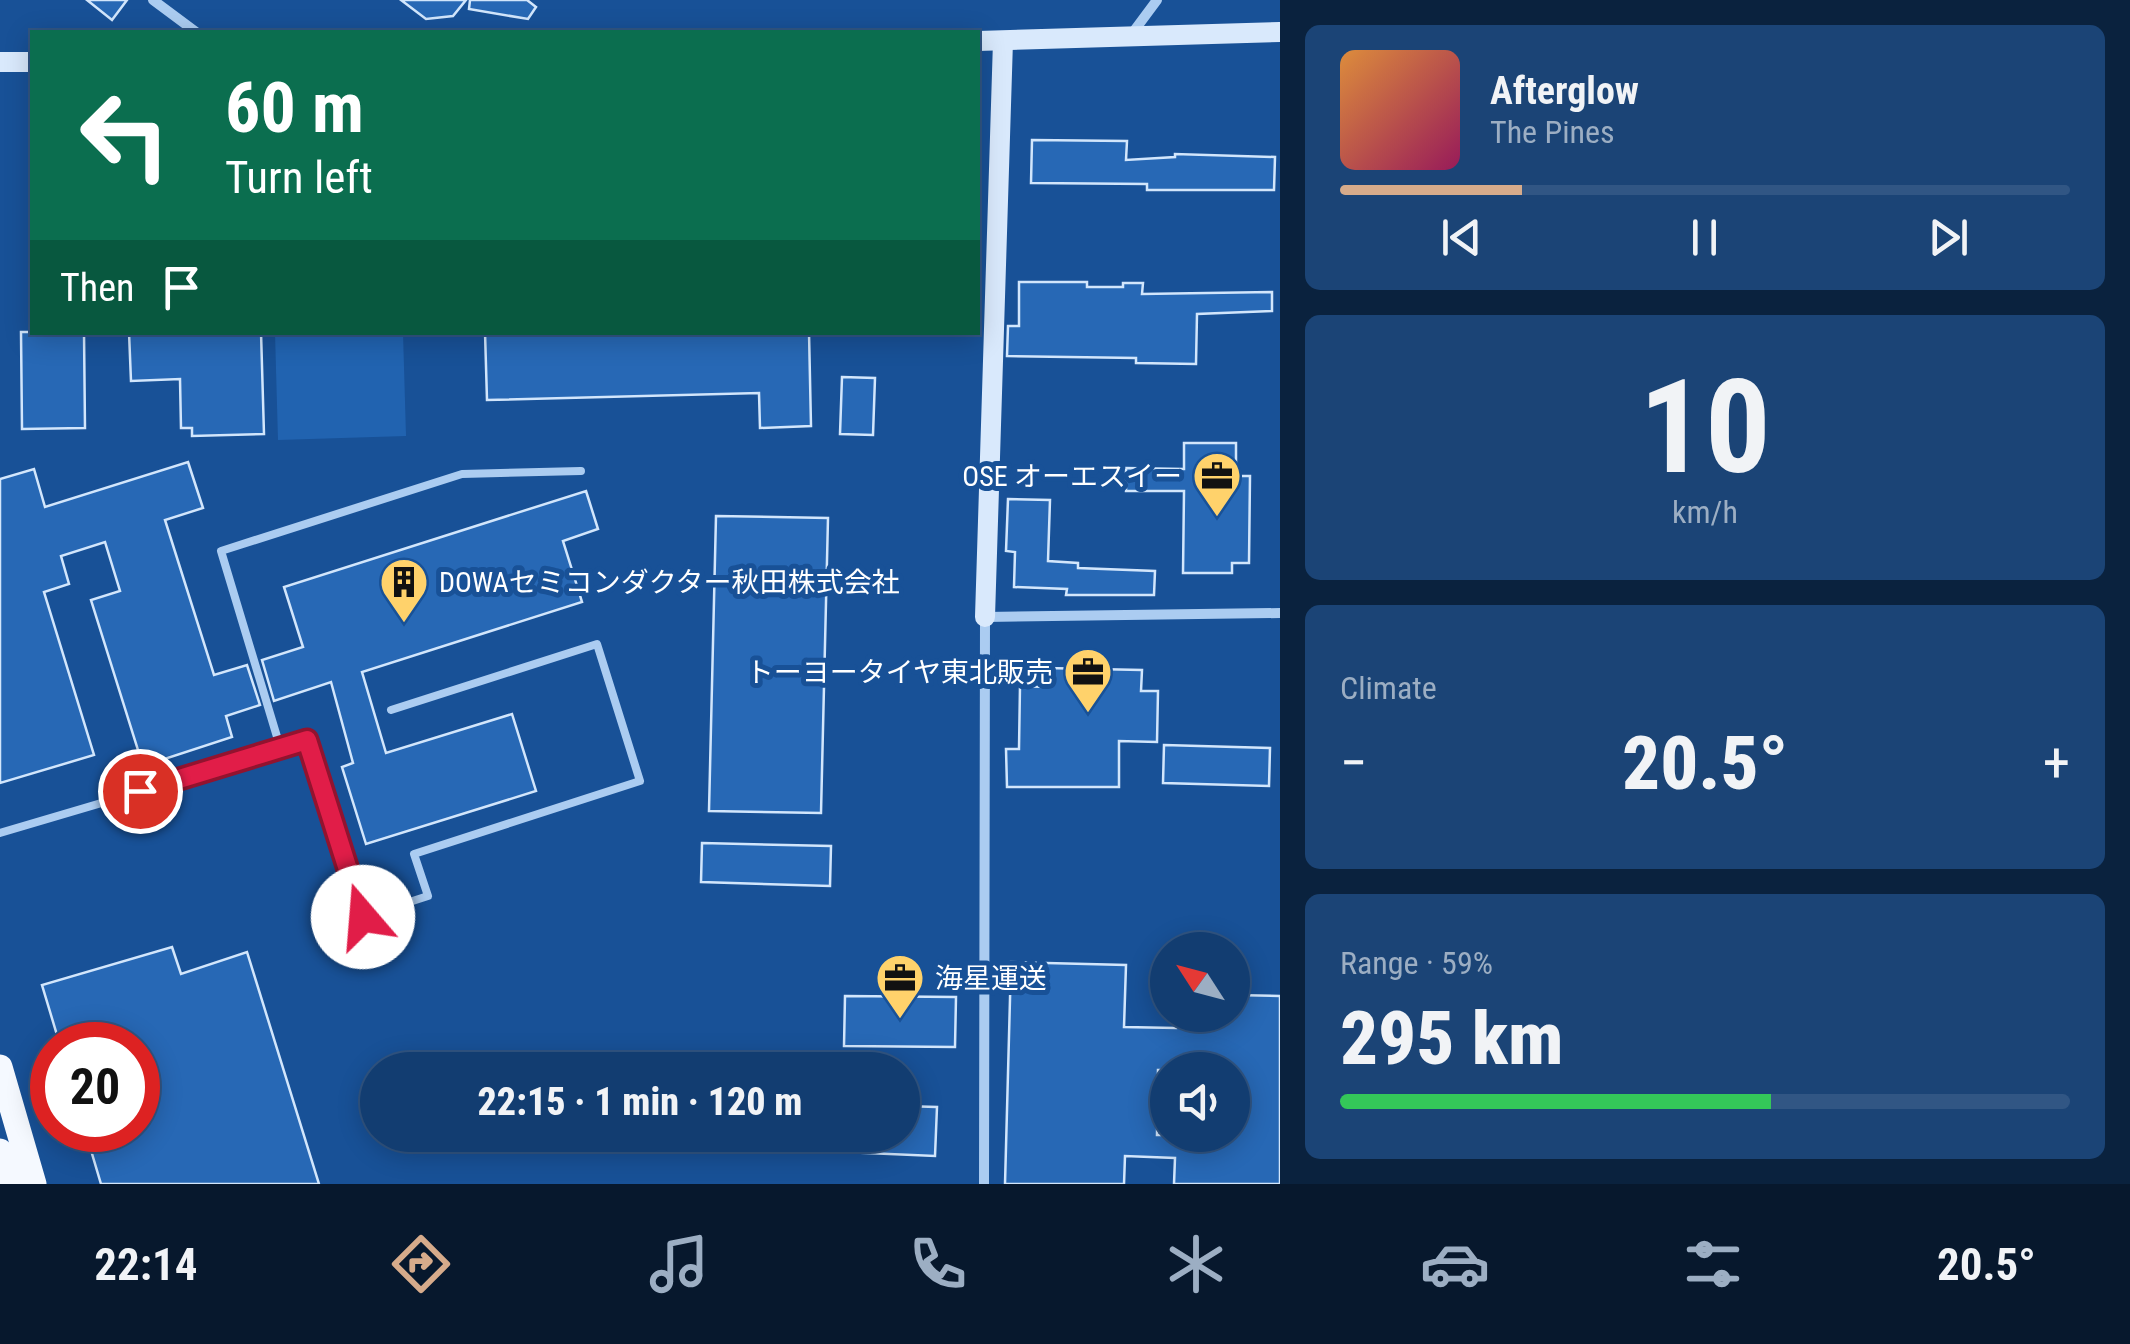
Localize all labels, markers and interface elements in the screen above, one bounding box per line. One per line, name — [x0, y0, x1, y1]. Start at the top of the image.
text: 60 m — [225, 67, 364, 149]
text: Afterglow — [1490, 69, 1639, 113]
icon: left — [60, 70, 190, 200]
text: The Pines — [1490, 113, 1615, 151]
text: Turn left — [225, 151, 373, 204]
icon: previous — [1434, 210, 1489, 265]
icon: pause — [1677, 210, 1732, 265]
icon: next — [1921, 210, 1976, 265]
icon: arrive — [154, 260, 209, 315]
text: Then — [60, 266, 134, 310]
text: 10 — [1639, 351, 1771, 504]
office icon: OSE オーエスイー — [1191, 450, 1243, 518]
place label: OSE オーエスイー — [962, 460, 1182, 493]
text: km/h — [1672, 493, 1738, 531]
building icon: DOWAセミコンダクター秋田株式会社 — [378, 556, 430, 624]
place label: DOWAセミコンダクター秋田株式会社 — [439, 566, 900, 599]
office icon: トーヨータイヤ東北販売 — [1062, 646, 1114, 714]
place label: トーヨータイヤ東北販売 — [746, 656, 1053, 689]
text: Climate — [1340, 669, 1437, 707]
text: 20.5° — [1622, 719, 1788, 807]
text: − — [1340, 731, 1368, 795]
text: + — [2043, 731, 2070, 795]
pin — [98, 749, 183, 834]
icon: arrive — [113, 764, 168, 819]
position arrow — [311, 865, 415, 969]
north arrow — [1150, 932, 1250, 1032]
map controls — [1150, 932, 1250, 1152]
text: Range · 59% — [1340, 944, 1493, 982]
office icon: 海星運送 — [874, 952, 926, 1020]
place label: 海星運送 — [935, 962, 1047, 995]
text: 295 km — [1340, 994, 1563, 1082]
speed limit sign: 20 — [30, 1022, 160, 1152]
button: sound — [1150, 1052, 1250, 1152]
text: 22:15 · 1 min · 120 m — [478, 1080, 802, 1124]
icon: directions — [386, 1229, 456, 1299]
icon: music — [644, 1229, 714, 1299]
icon: phone — [903, 1229, 973, 1299]
icon: climate — [1161, 1229, 1231, 1299]
icon: car — [1420, 1229, 1490, 1299]
icon: filters — [1678, 1229, 1748, 1299]
text: 22:14 — [94, 1238, 198, 1291]
text: 20.5° — [1937, 1238, 2036, 1291]

